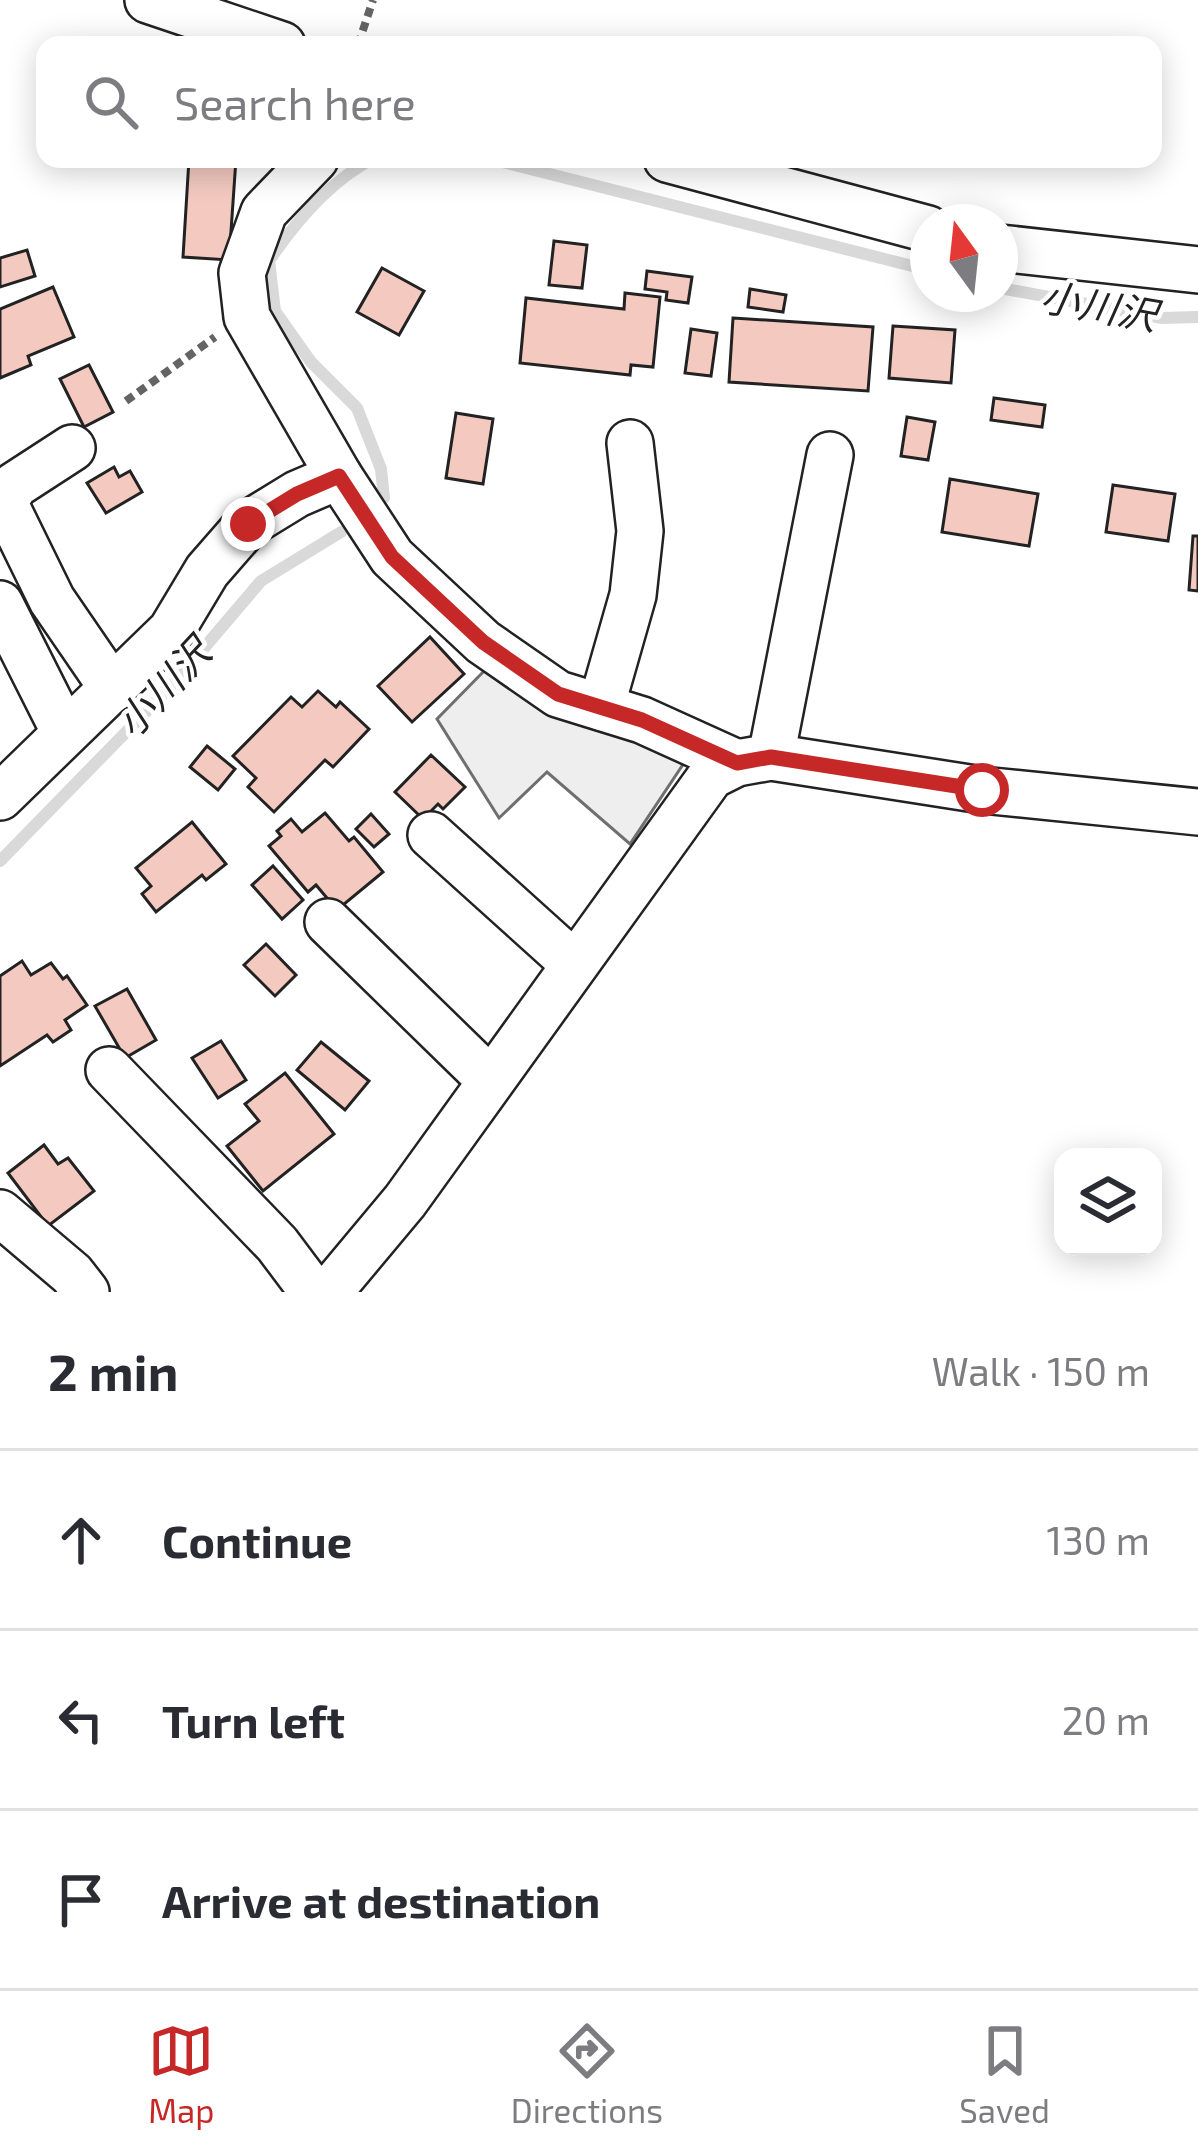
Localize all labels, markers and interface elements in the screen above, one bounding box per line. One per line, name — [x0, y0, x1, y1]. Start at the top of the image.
search box — [36, 36, 1162, 168]
icon: search — [78, 69, 144, 135]
text: Search here — [174, 75, 416, 129]
north arrow — [910, 204, 1018, 312]
water label: 小川沢 — [1037, 272, 1166, 339]
route end — [221, 497, 275, 551]
water label: 小川沢 — [105, 625, 222, 746]
route start — [955, 763, 1009, 817]
map controls — [1054, 1148, 1162, 1256]
button: layers — [1054, 1148, 1162, 1256]
text: 2 min — [48, 1340, 178, 1401]
text: Walk · 150 m — [932, 1347, 1150, 1394]
icon: ahead — [48, 1507, 114, 1573]
text: Continue — [162, 1513, 352, 1567]
text: 130 m — [1046, 1516, 1150, 1563]
icon: left — [48, 1687, 114, 1753]
text: Turn left — [162, 1693, 345, 1747]
text: 20 m — [1062, 1696, 1150, 1743]
icon: arrive — [48, 1867, 114, 1933]
text: Arrive at destination — [162, 1873, 600, 1927]
tab: Map — [148, 2018, 214, 2130]
tab: Directions — [511, 2018, 663, 2130]
tab: Saved — [959, 2018, 1050, 2130]

